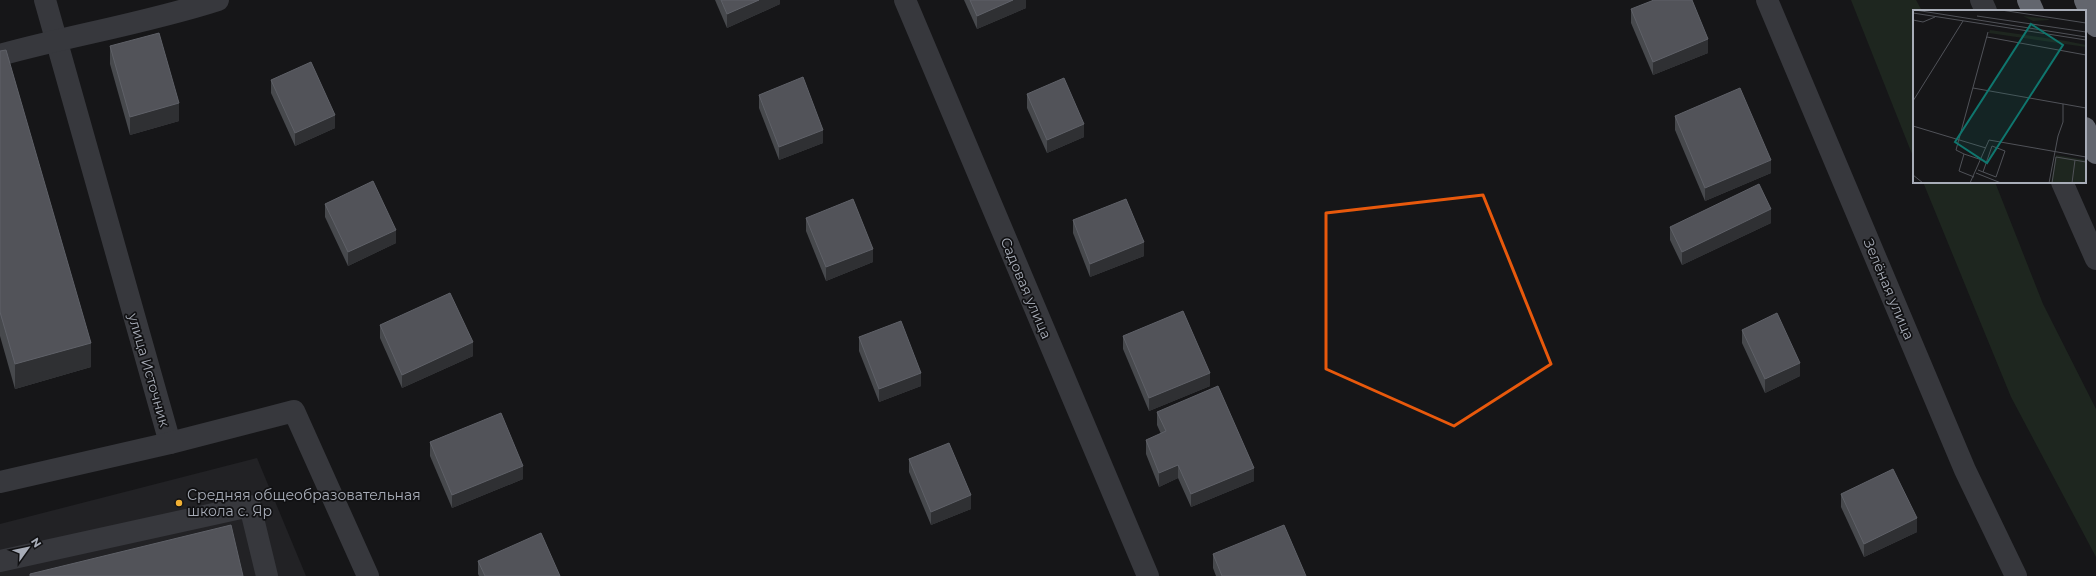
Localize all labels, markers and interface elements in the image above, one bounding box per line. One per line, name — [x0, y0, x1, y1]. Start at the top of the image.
inset map — [1913, 10, 2086, 183]
street label: Садовая улица — [996, 234, 1056, 342]
street label: Зелёная улица — [1860, 236, 1918, 342]
street label: улица Источник — [124, 310, 174, 429]
place label: Средняя общеобразовательная школа с. Яр — [187, 486, 421, 520]
marker: Средняя общеобразовательная школа с. Яр — [174, 498, 184, 508]
north arrow — [8, 528, 48, 568]
text: N — [28, 535, 45, 550]

